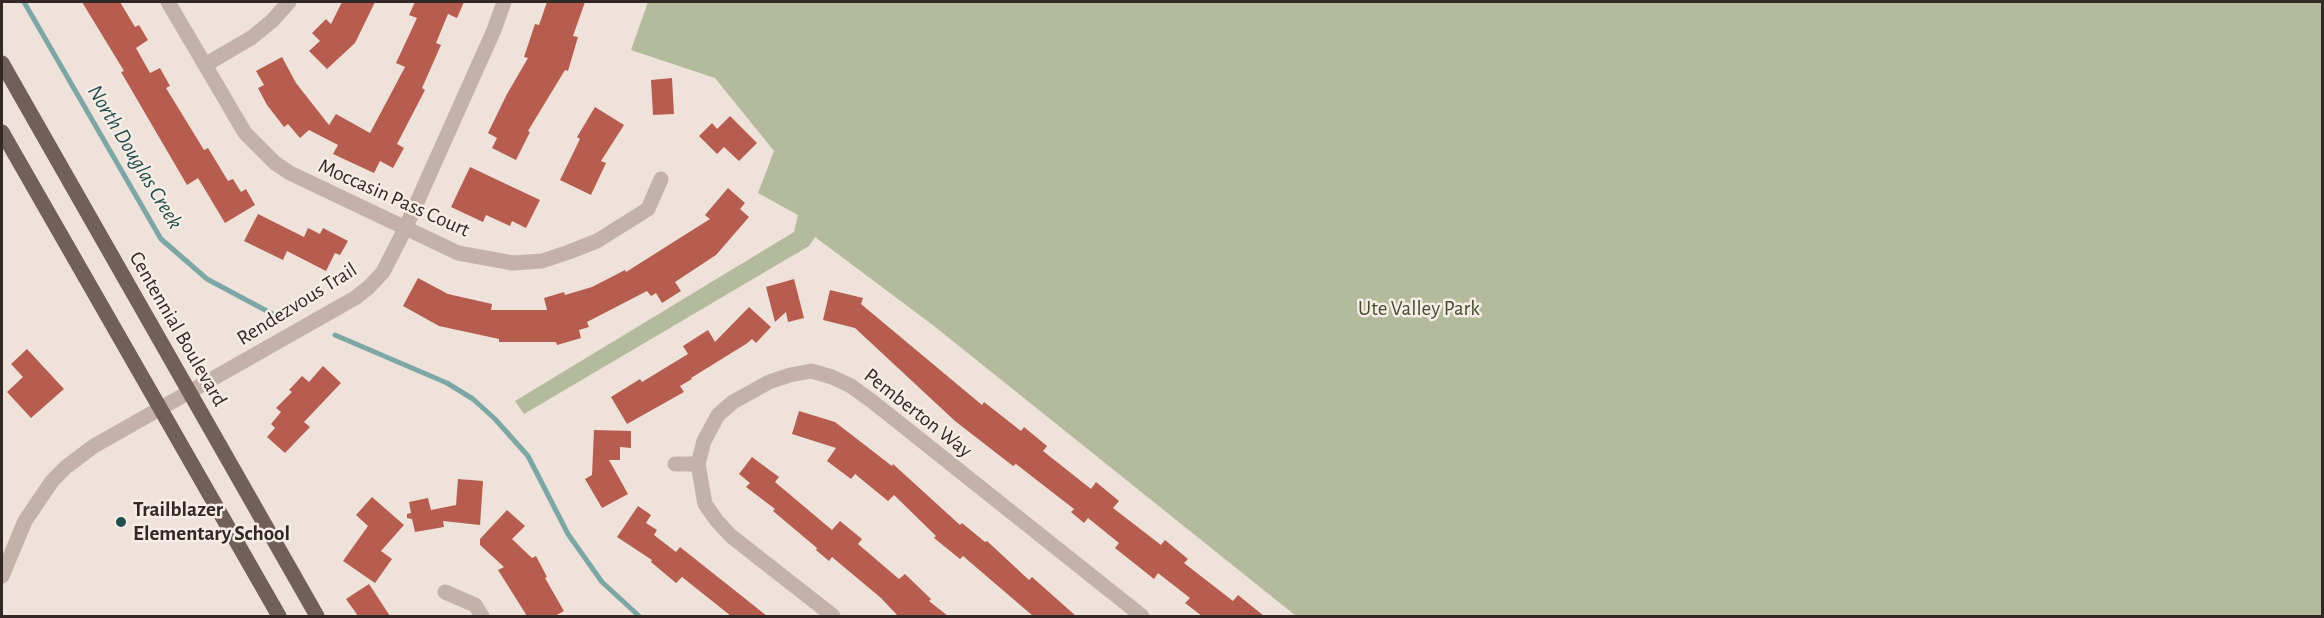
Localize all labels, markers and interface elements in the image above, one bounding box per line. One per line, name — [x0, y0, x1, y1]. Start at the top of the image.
water label: North Douglas Creek — [82, 80, 188, 234]
street label: Moccasin Pass Court — [314, 153, 474, 243]
street label: Centennial Boulevard — [123, 247, 233, 411]
street label: Rendezvous Trail — [232, 257, 362, 351]
park label: Ute Valley Park — [1358, 296, 1480, 322]
street label: Pemberton Way — [859, 363, 977, 463]
place label: Trailblazer Elementary School — [133, 497, 290, 547]
marker: Trailblazer Elementary School — [114, 515, 128, 529]

